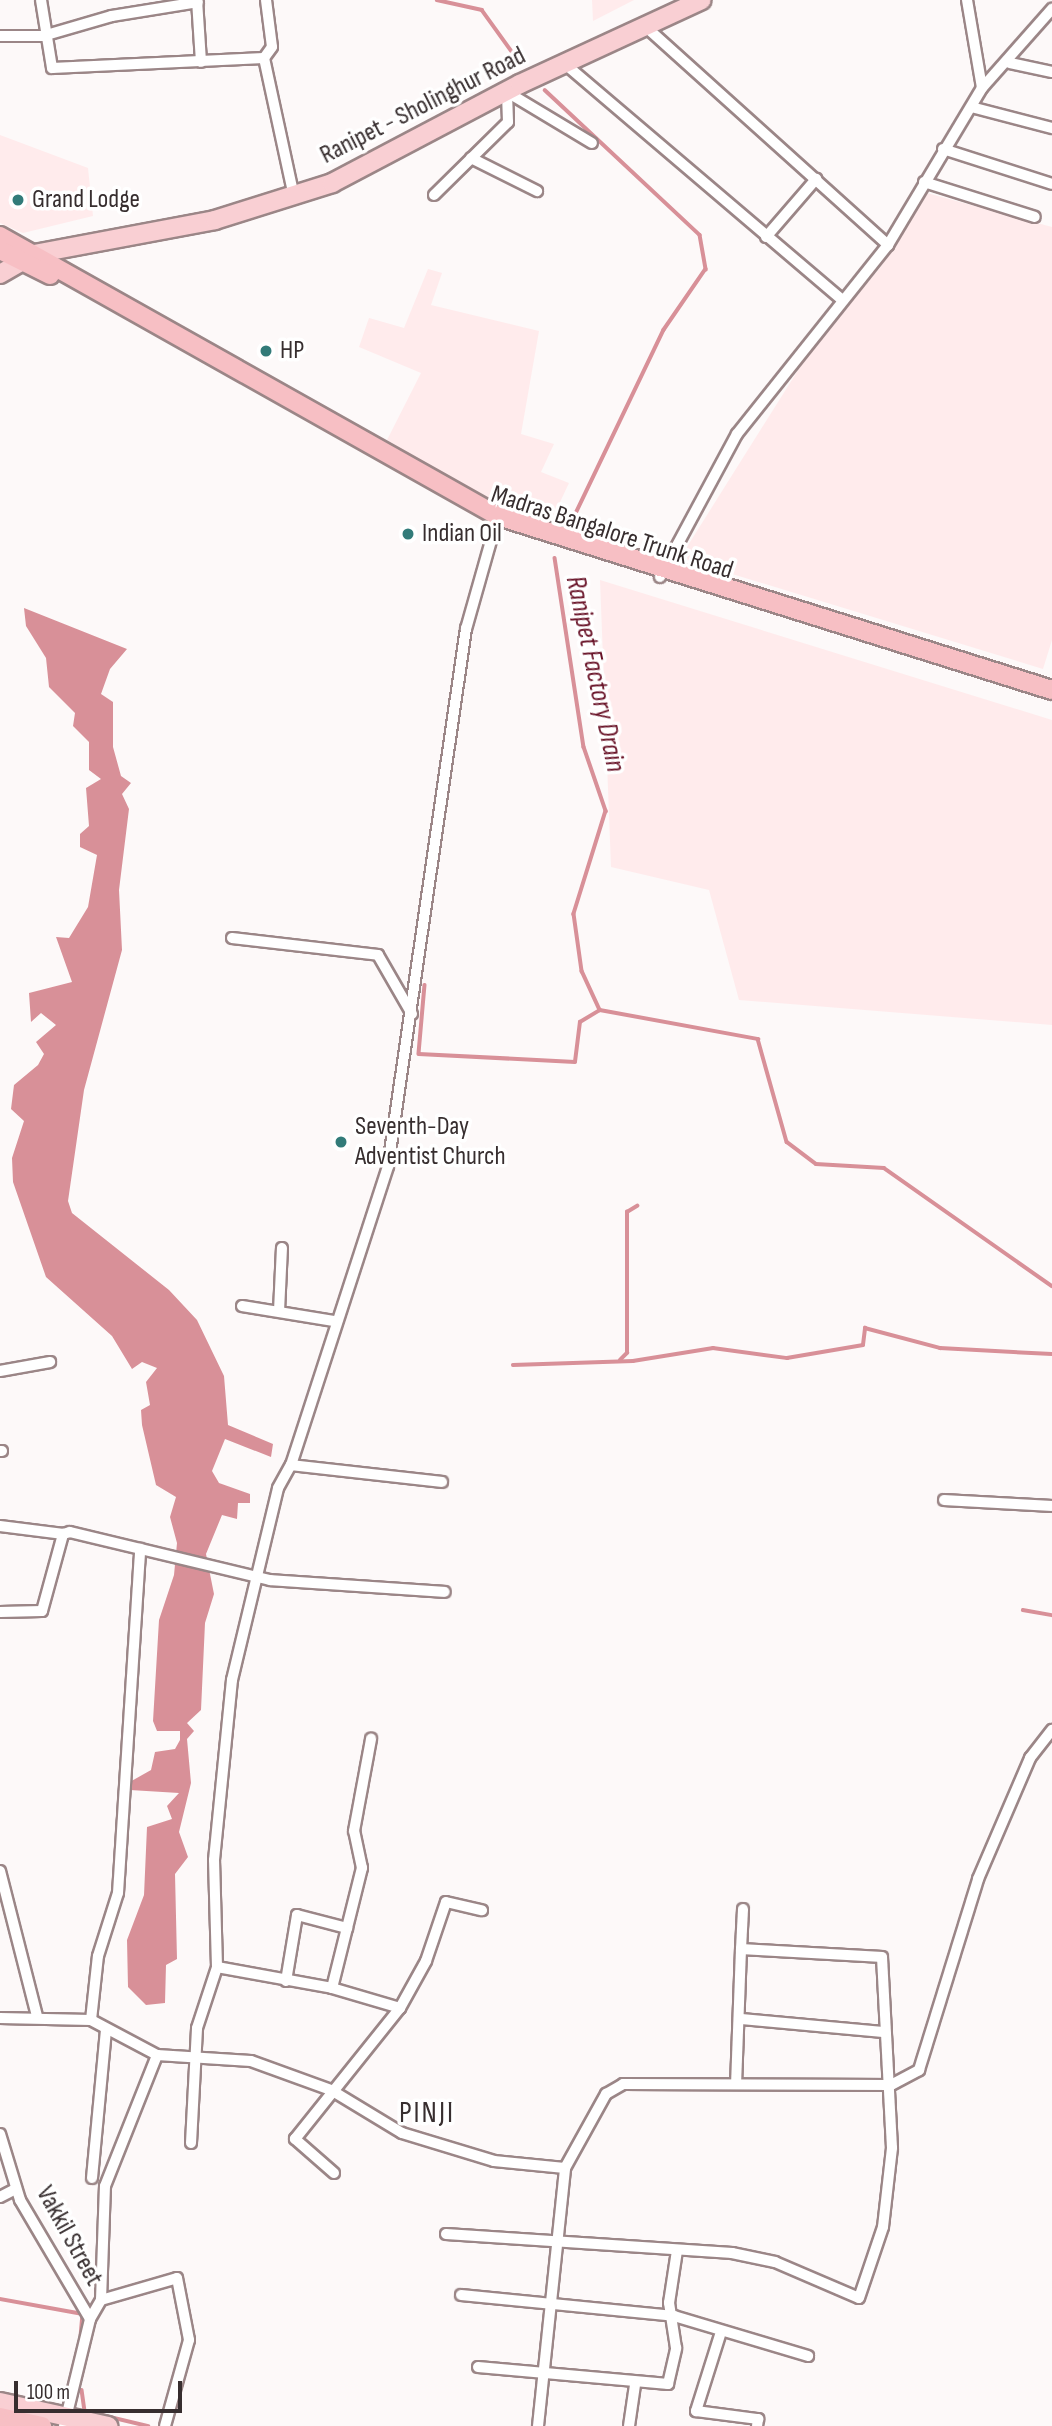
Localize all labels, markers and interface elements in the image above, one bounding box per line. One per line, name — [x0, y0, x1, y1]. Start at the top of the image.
street label: Ranipet - Sholinghur Road — [315, 41, 531, 171]
place label: Grand Lodge — [32, 184, 140, 216]
marker: Grand Lodge — [10, 192, 26, 208]
place label: HP — [280, 335, 304, 367]
marker: HP — [258, 343, 274, 359]
street label: Madras Bangalore Trunk Road — [487, 479, 737, 587]
place label: Indian Oil — [422, 518, 502, 550]
marker: Indian Oil — [400, 526, 416, 542]
water label: Ranipet Factory Drain — [558, 573, 632, 775]
place label: Seventh-Day Adventist Church — [355, 1111, 506, 1172]
marker: Seventh-Day Adventist Church — [333, 1134, 349, 1150]
district label: PINJI — [400, 2095, 454, 2131]
street label: Vakkil Street — [29, 2181, 109, 2291]
scale bar — [18, 2366, 186, 2410]
text: 100 m — [27, 2380, 70, 2405]

